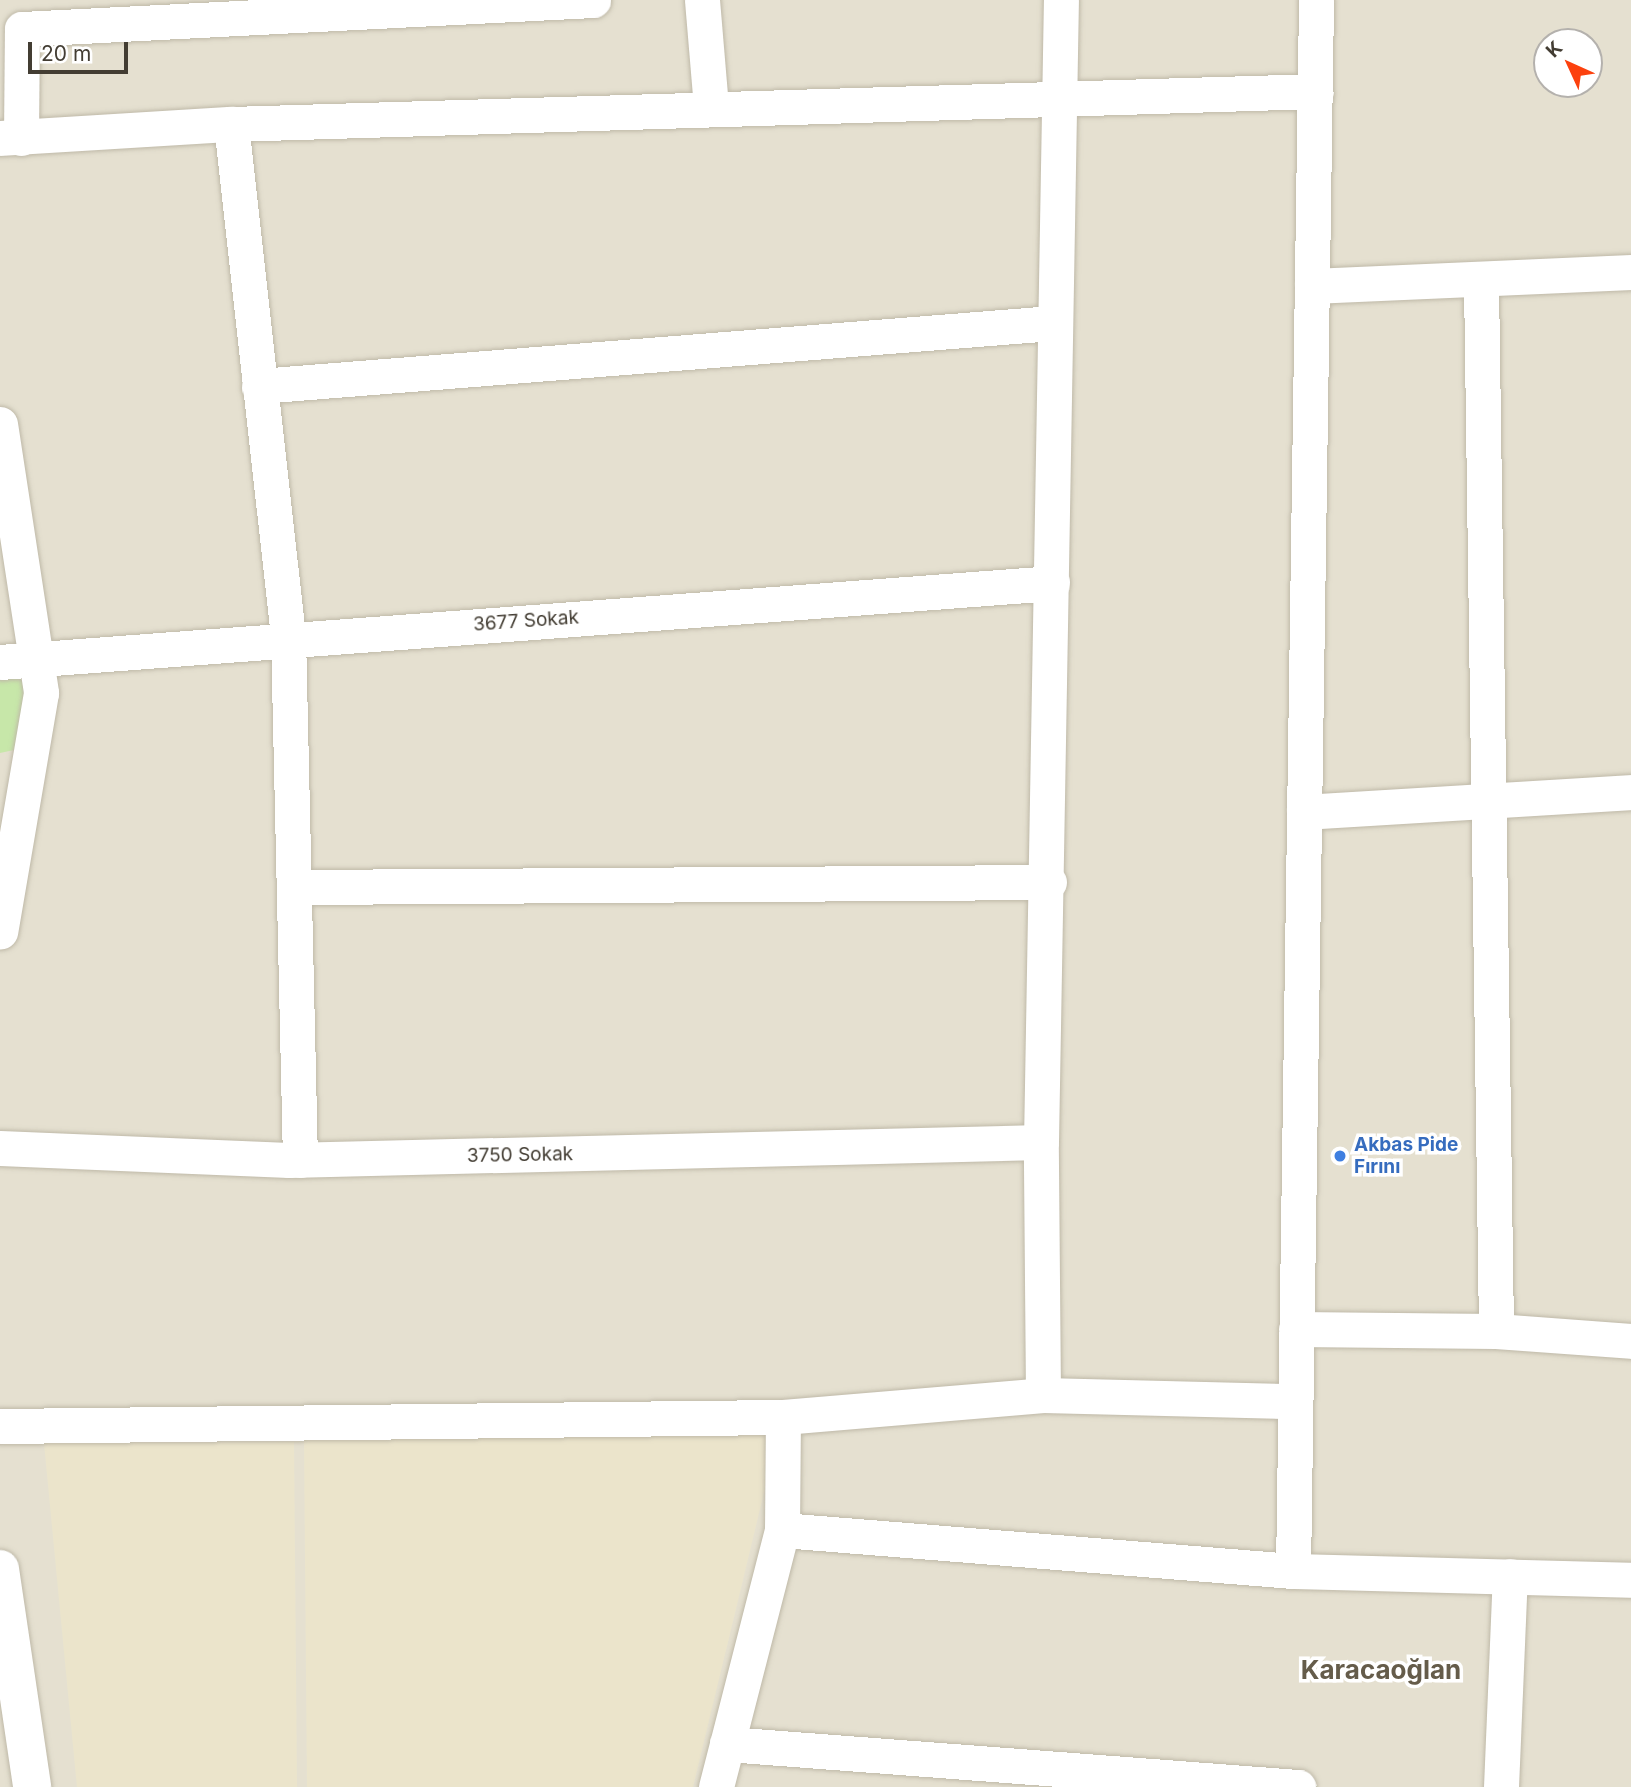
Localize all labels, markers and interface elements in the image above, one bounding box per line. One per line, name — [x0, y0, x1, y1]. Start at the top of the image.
scale bar — [32, 28, 131, 72]
north arrow — [1533, 28, 1603, 98]
text: K — [1541, 36, 1567, 62]
text: 20 m — [41, 41, 91, 66]
street label: 3677 Sokak — [472, 606, 580, 636]
place label: Akbas Pide Fırını — [1354, 1134, 1458, 1178]
street label: 3750 Sokak — [467, 1143, 573, 1167]
marker: Akbas Pide Fırını — [1332, 1148, 1348, 1164]
district label: Karacaoğlan — [1301, 1654, 1461, 1686]

